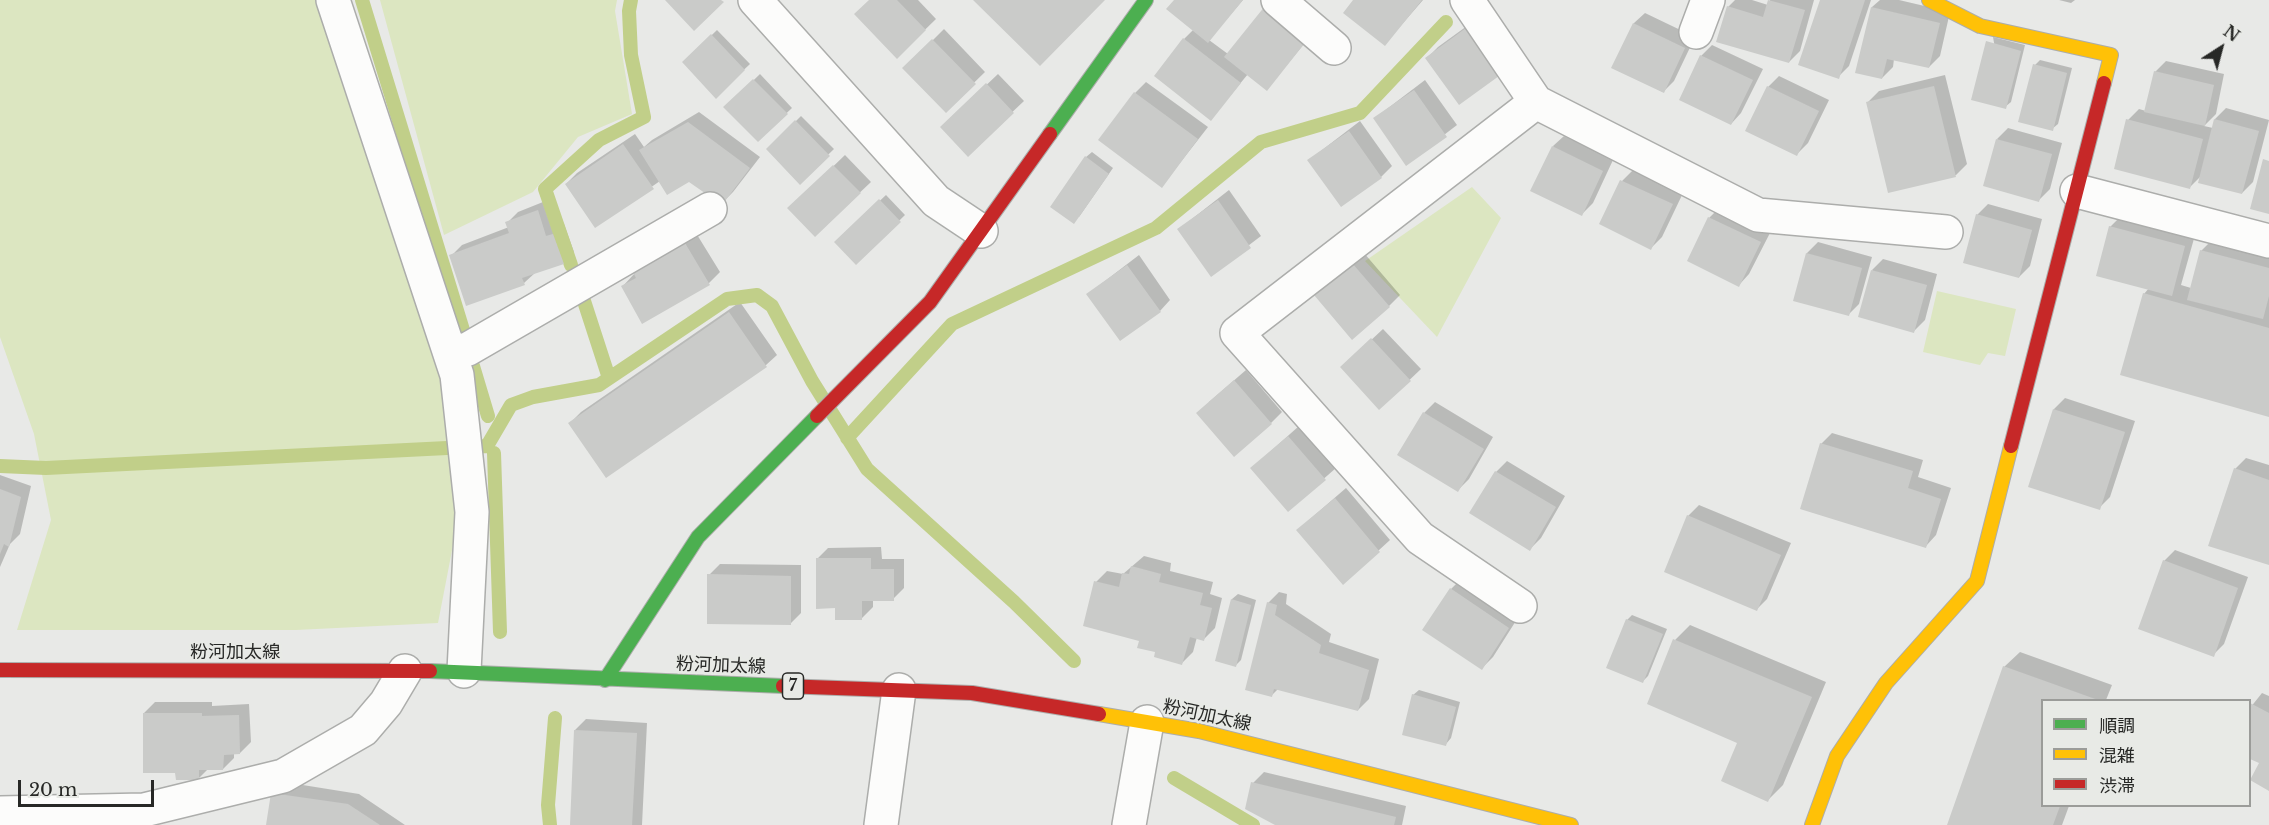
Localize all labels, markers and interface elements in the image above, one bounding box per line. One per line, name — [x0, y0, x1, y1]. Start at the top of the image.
north arrow — [2191, 18, 2251, 78]
text: N — [2220, 21, 2244, 46]
street label: 粉河加太線 — [190, 642, 280, 664]
street label: 粉河加太線 — [676, 654, 766, 678]
road number: 7 — [782, 673, 804, 699]
street label: 粉河加太線 — [1161, 696, 1253, 736]
legend — [2041, 699, 2251, 807]
text: 順調 — [2099, 715, 2135, 737]
text: 混雑 — [2099, 745, 2135, 767]
scale bar — [21, 768, 158, 806]
text: 渋滞 — [2099, 775, 2135, 797]
text: 20 m — [29, 779, 77, 801]

